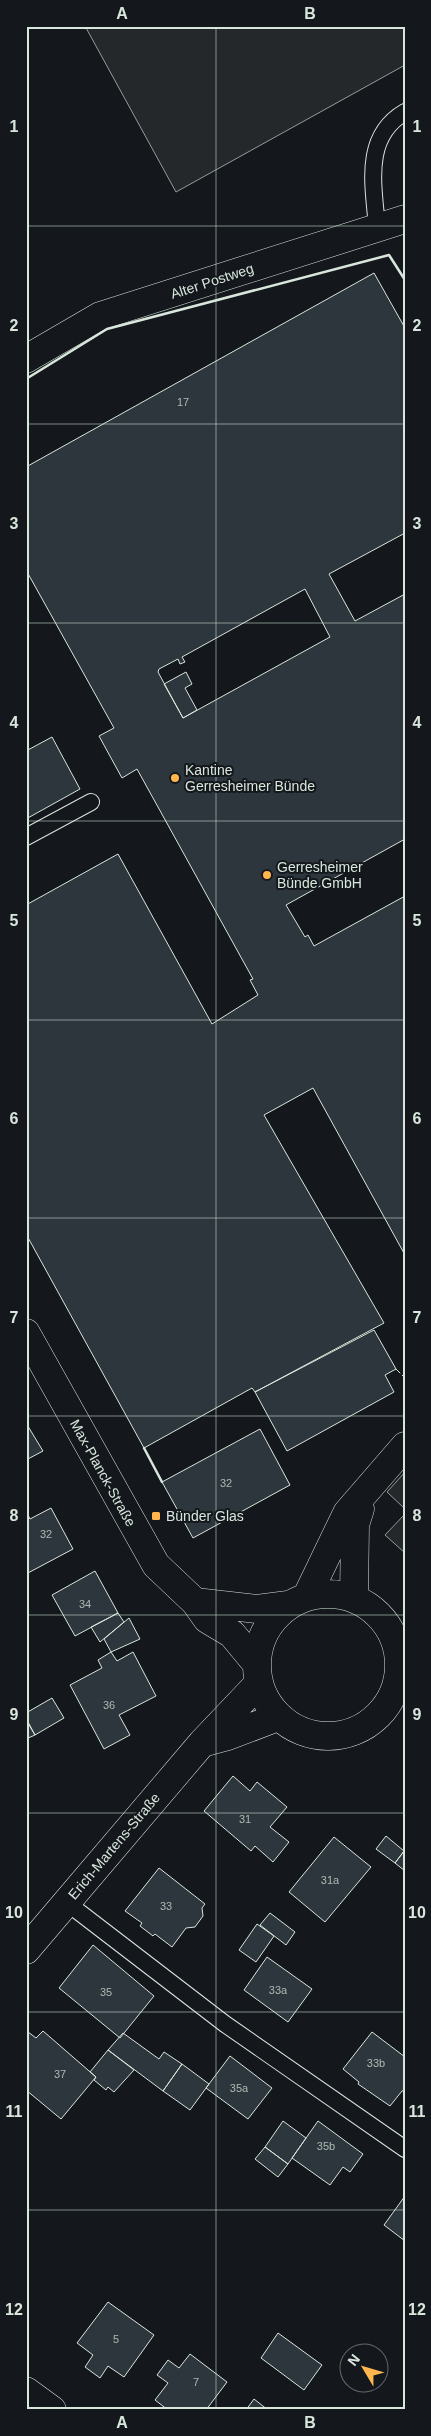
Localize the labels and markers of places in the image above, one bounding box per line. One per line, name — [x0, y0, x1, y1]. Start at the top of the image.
place label: Kantine Gerresheimer Bünde — [185, 762, 315, 794]
marker: Kantine Gerresheimer Bünde — [169, 772, 181, 784]
place label: Gerresheimer Bünde GmbH — [277, 859, 363, 891]
marker: Gerresheimer Bünde GmbH — [261, 869, 273, 881]
place label: Bünder Glas — [166, 1508, 244, 1524]
marker: Bünder Glas — [150, 1510, 162, 1522]

